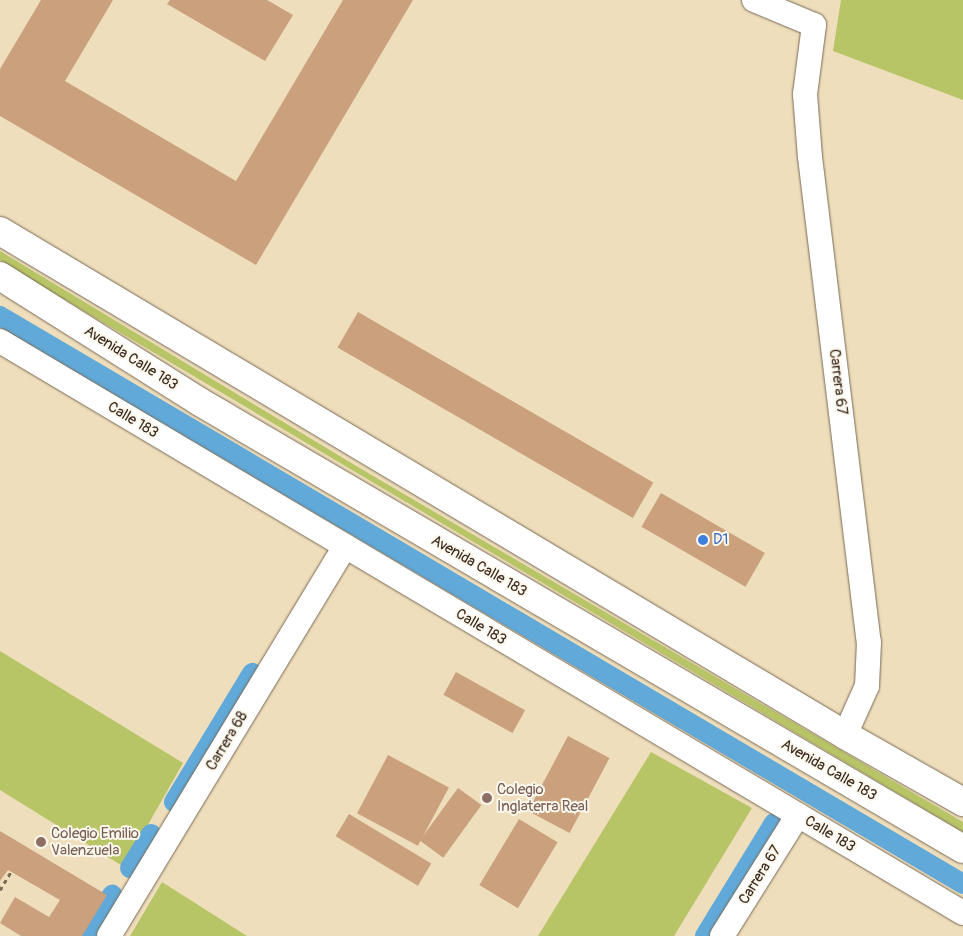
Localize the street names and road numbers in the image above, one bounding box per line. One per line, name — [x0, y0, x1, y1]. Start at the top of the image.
street label: Avenida Calle 183 — [81, 322, 181, 394]
street label: Carrera 67 — [825, 348, 851, 416]
street label: Calle 183 — [104, 398, 162, 442]
street label: Avenida Calle 183 — [428, 531, 530, 601]
street label: Calle 183 — [452, 605, 510, 649]
street label: Carrera 68 — [202, 708, 252, 774]
street label: Avenida Calle 183 — [778, 735, 880, 805]
street label: Calle 183 — [801, 812, 859, 856]
street label: Carrera 67 — [735, 842, 785, 908]

